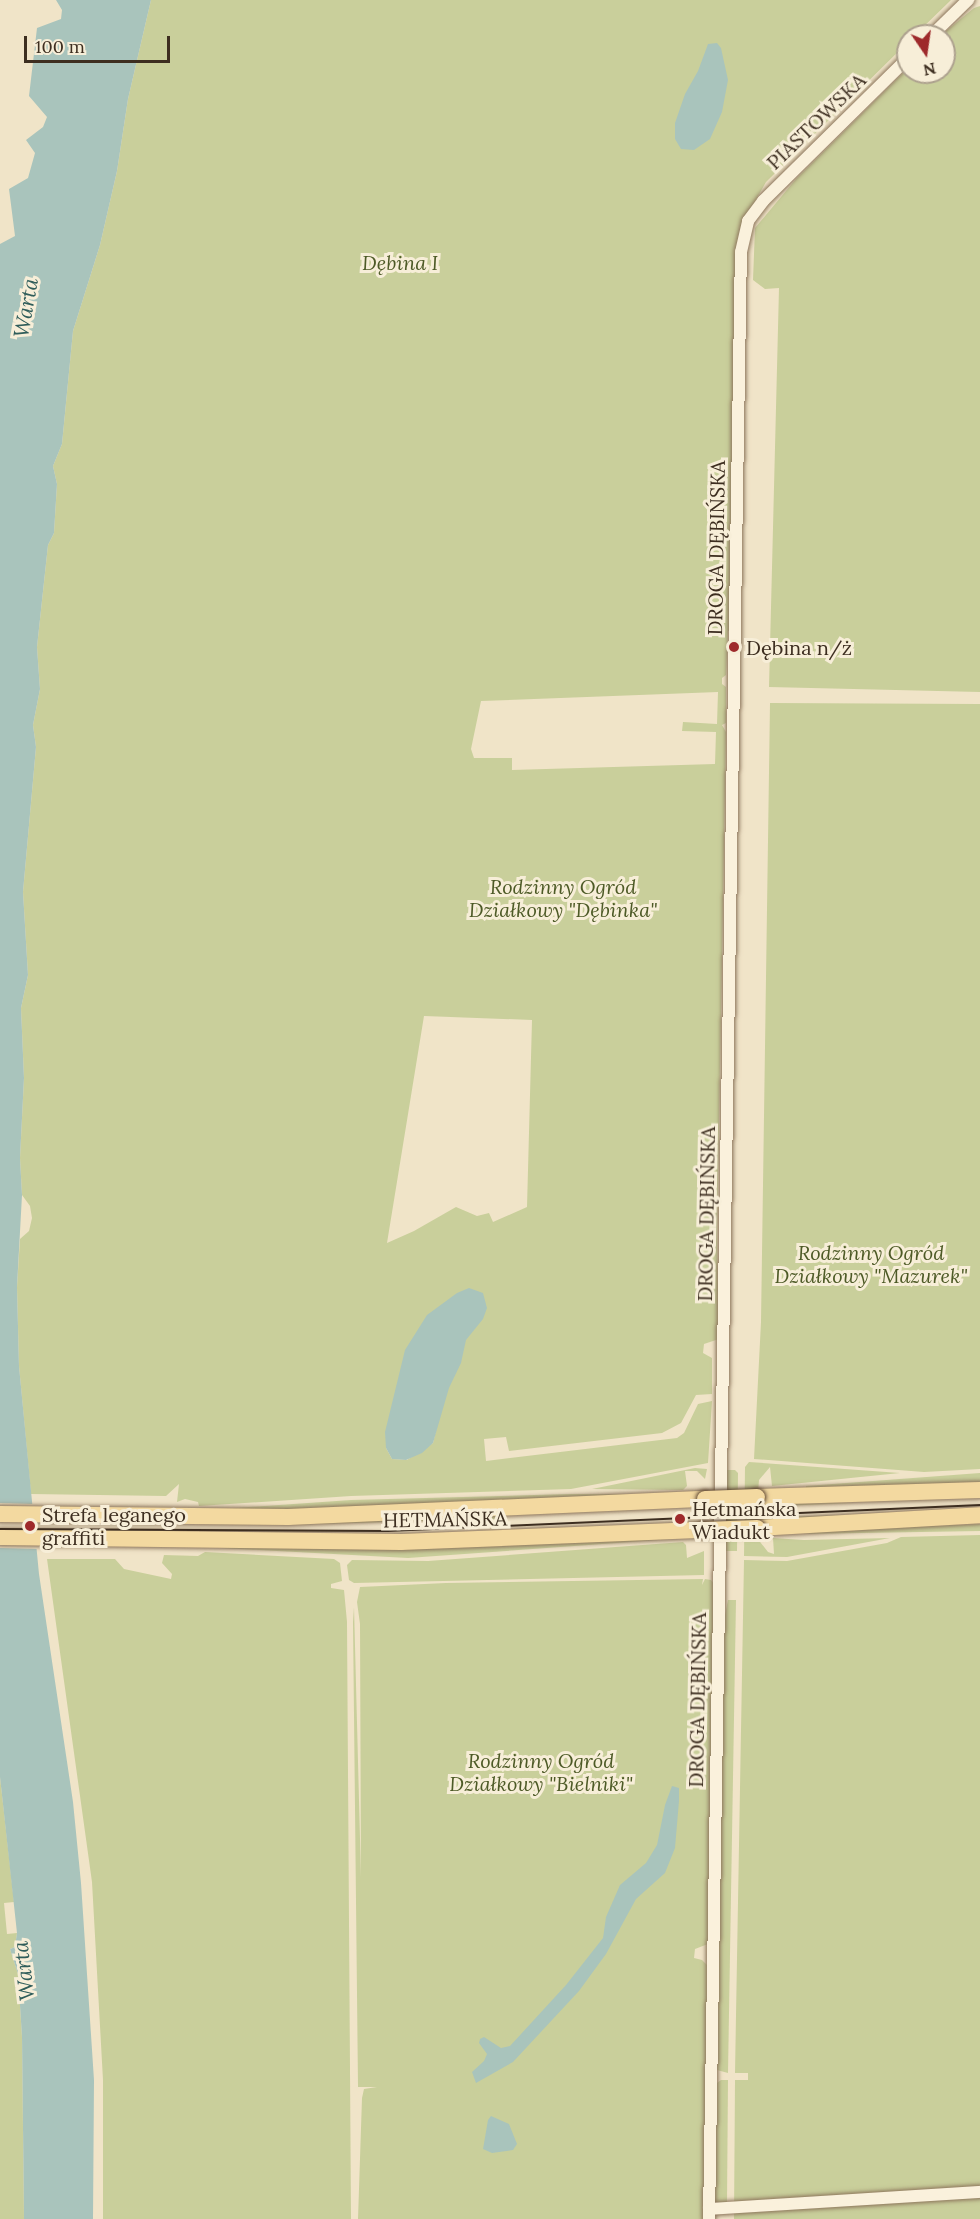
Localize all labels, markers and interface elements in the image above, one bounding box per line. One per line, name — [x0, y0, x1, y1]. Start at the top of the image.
scale bar — [27, 24, 172, 62]
north arrow — [896, 24, 956, 84]
text: 100 m — [35, 35, 85, 58]
text: N — [921, 58, 938, 81]
street label: PIASTOWSKA — [761, 68, 871, 174]
park label: Dębina I — [362, 250, 438, 274]
water label: Warta — [8, 276, 44, 340]
street label: DROGA DĘBIŃSKA — [702, 460, 730, 636]
place label: Dębina n/ż — [746, 635, 852, 659]
marker: Dębina n/ż — [727, 640, 741, 654]
park label: Rodzinny Ogród Działkowy "Dębinka" — [469, 874, 657, 921]
street label: DROGA DĘBIŃSKA — [692, 1126, 720, 1302]
park label: Rodzinny Ogród Działkowy "Mazurek" — [774, 1241, 968, 1288]
place label: Hetmańska Wiadukt — [692, 1496, 796, 1543]
place label: Strefa leganego graffiti — [42, 1502, 186, 1549]
street label: HETMAŃSKA — [383, 1506, 507, 1532]
marker: Hetmańska Wiadukt — [673, 1512, 687, 1526]
marker: Strefa leganego graffiti — [23, 1519, 37, 1533]
street label: DROGA DĘBIŃSKA — [683, 1612, 711, 1788]
park label: Rodzinny Ogród Działkowy "Bielniki" — [449, 1749, 633, 1796]
water label: Warta — [8, 1940, 40, 2002]

